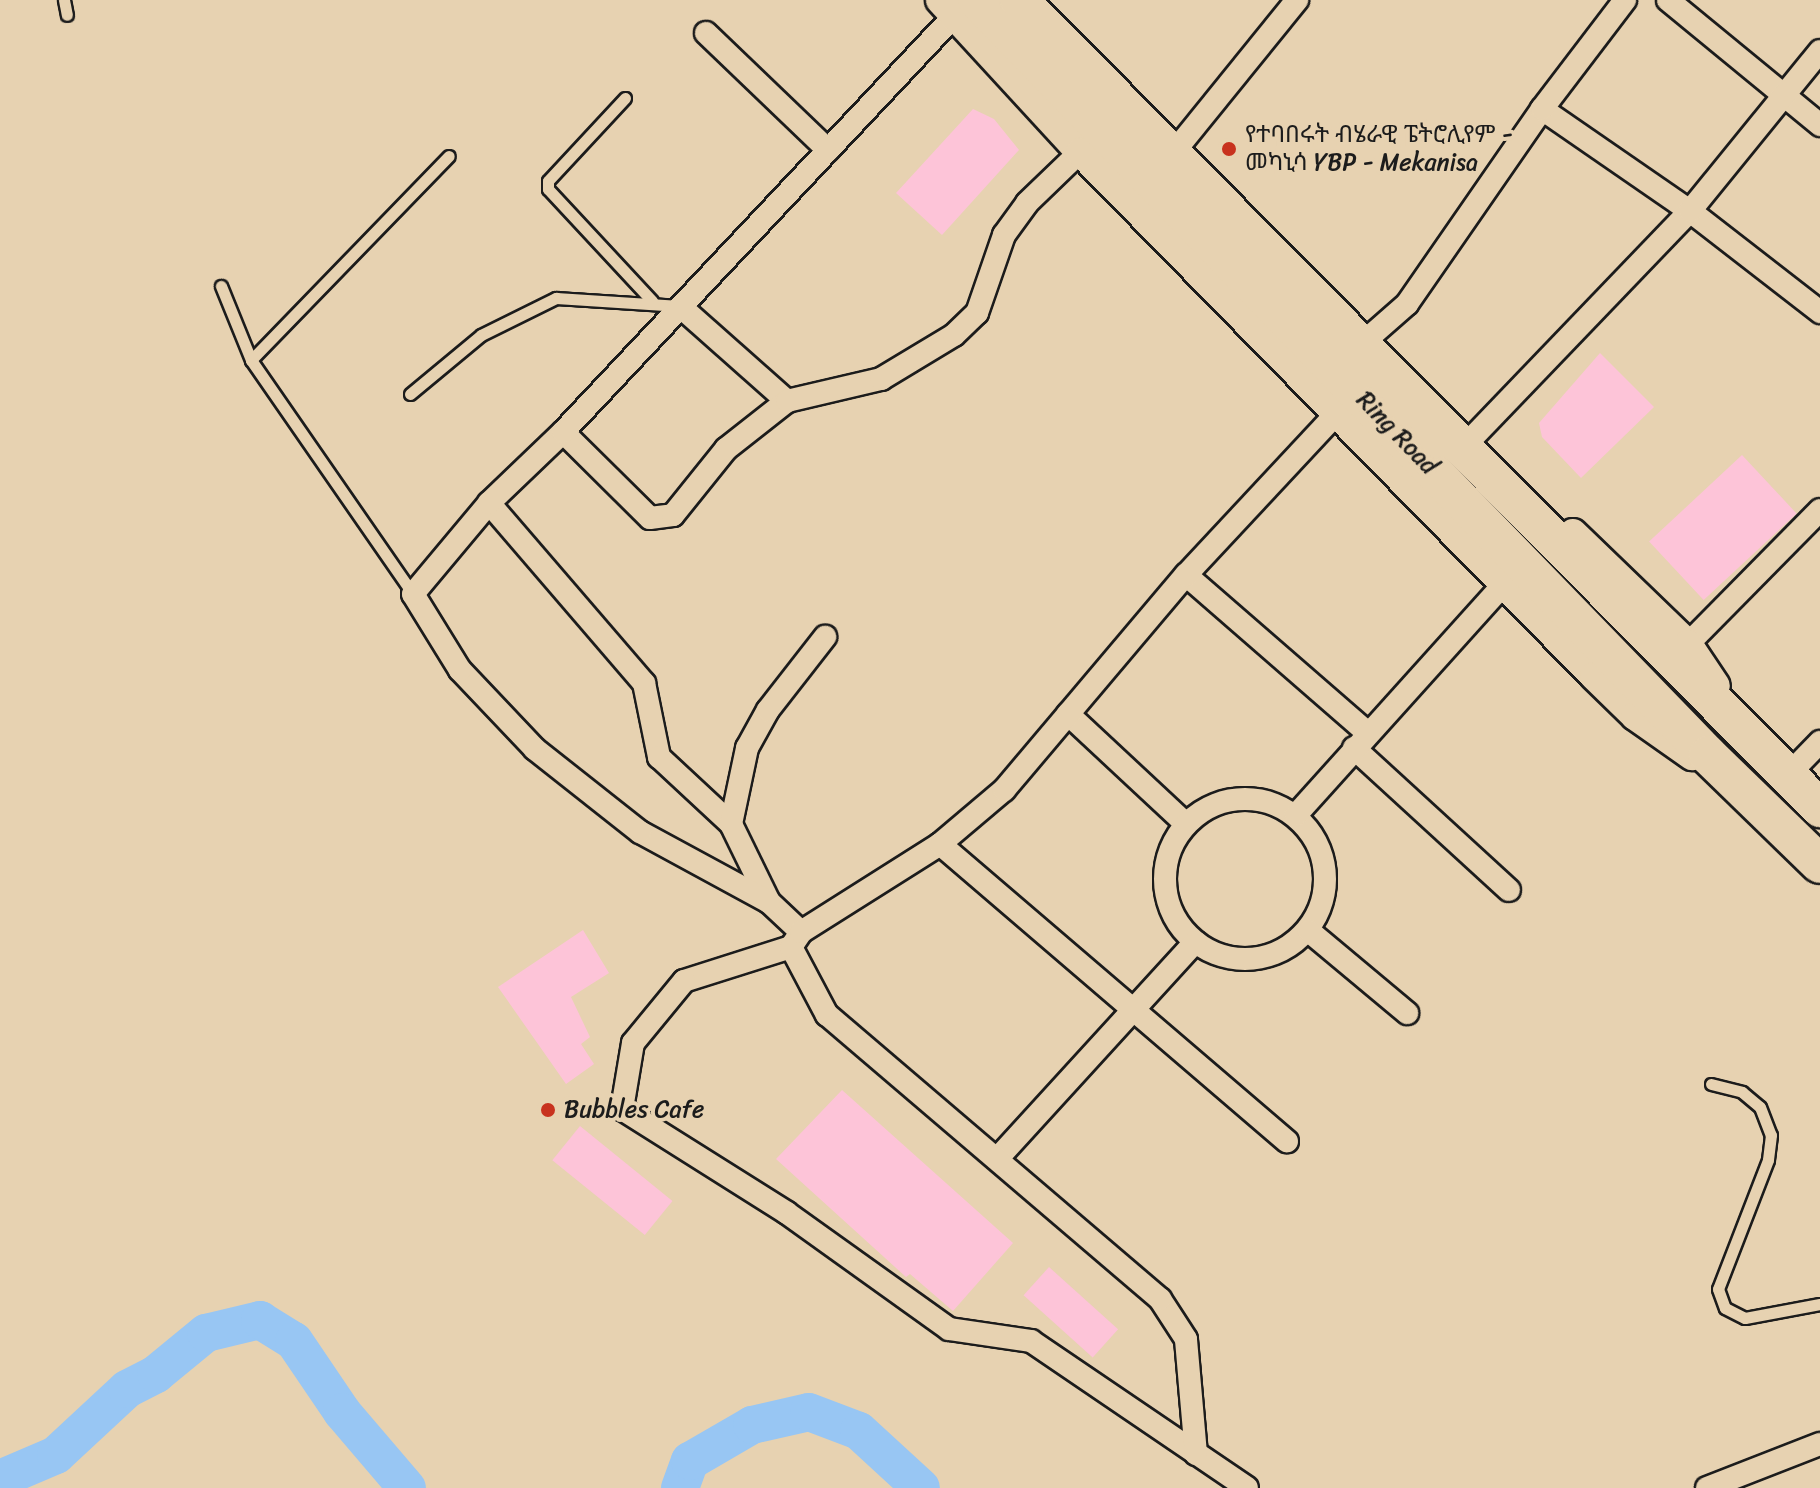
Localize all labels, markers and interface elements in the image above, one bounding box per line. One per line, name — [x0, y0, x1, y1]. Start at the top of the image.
place label: የተባበሩት ብሄራዊ ፔትሮሊየም - መካኒሳ YBP - Mekanisa — [1245, 121, 1513, 177]
marker: የተባበሩት ብሄራዊ ፔትሮሊየም - መካኒሳ YBP - Mekanisa — [1220, 140, 1238, 158]
street label: Ring Road — [1351, 386, 1443, 480]
place label: Bubbles Cafe — [564, 1096, 704, 1124]
marker: Bubbles Cafe — [539, 1101, 557, 1119]

